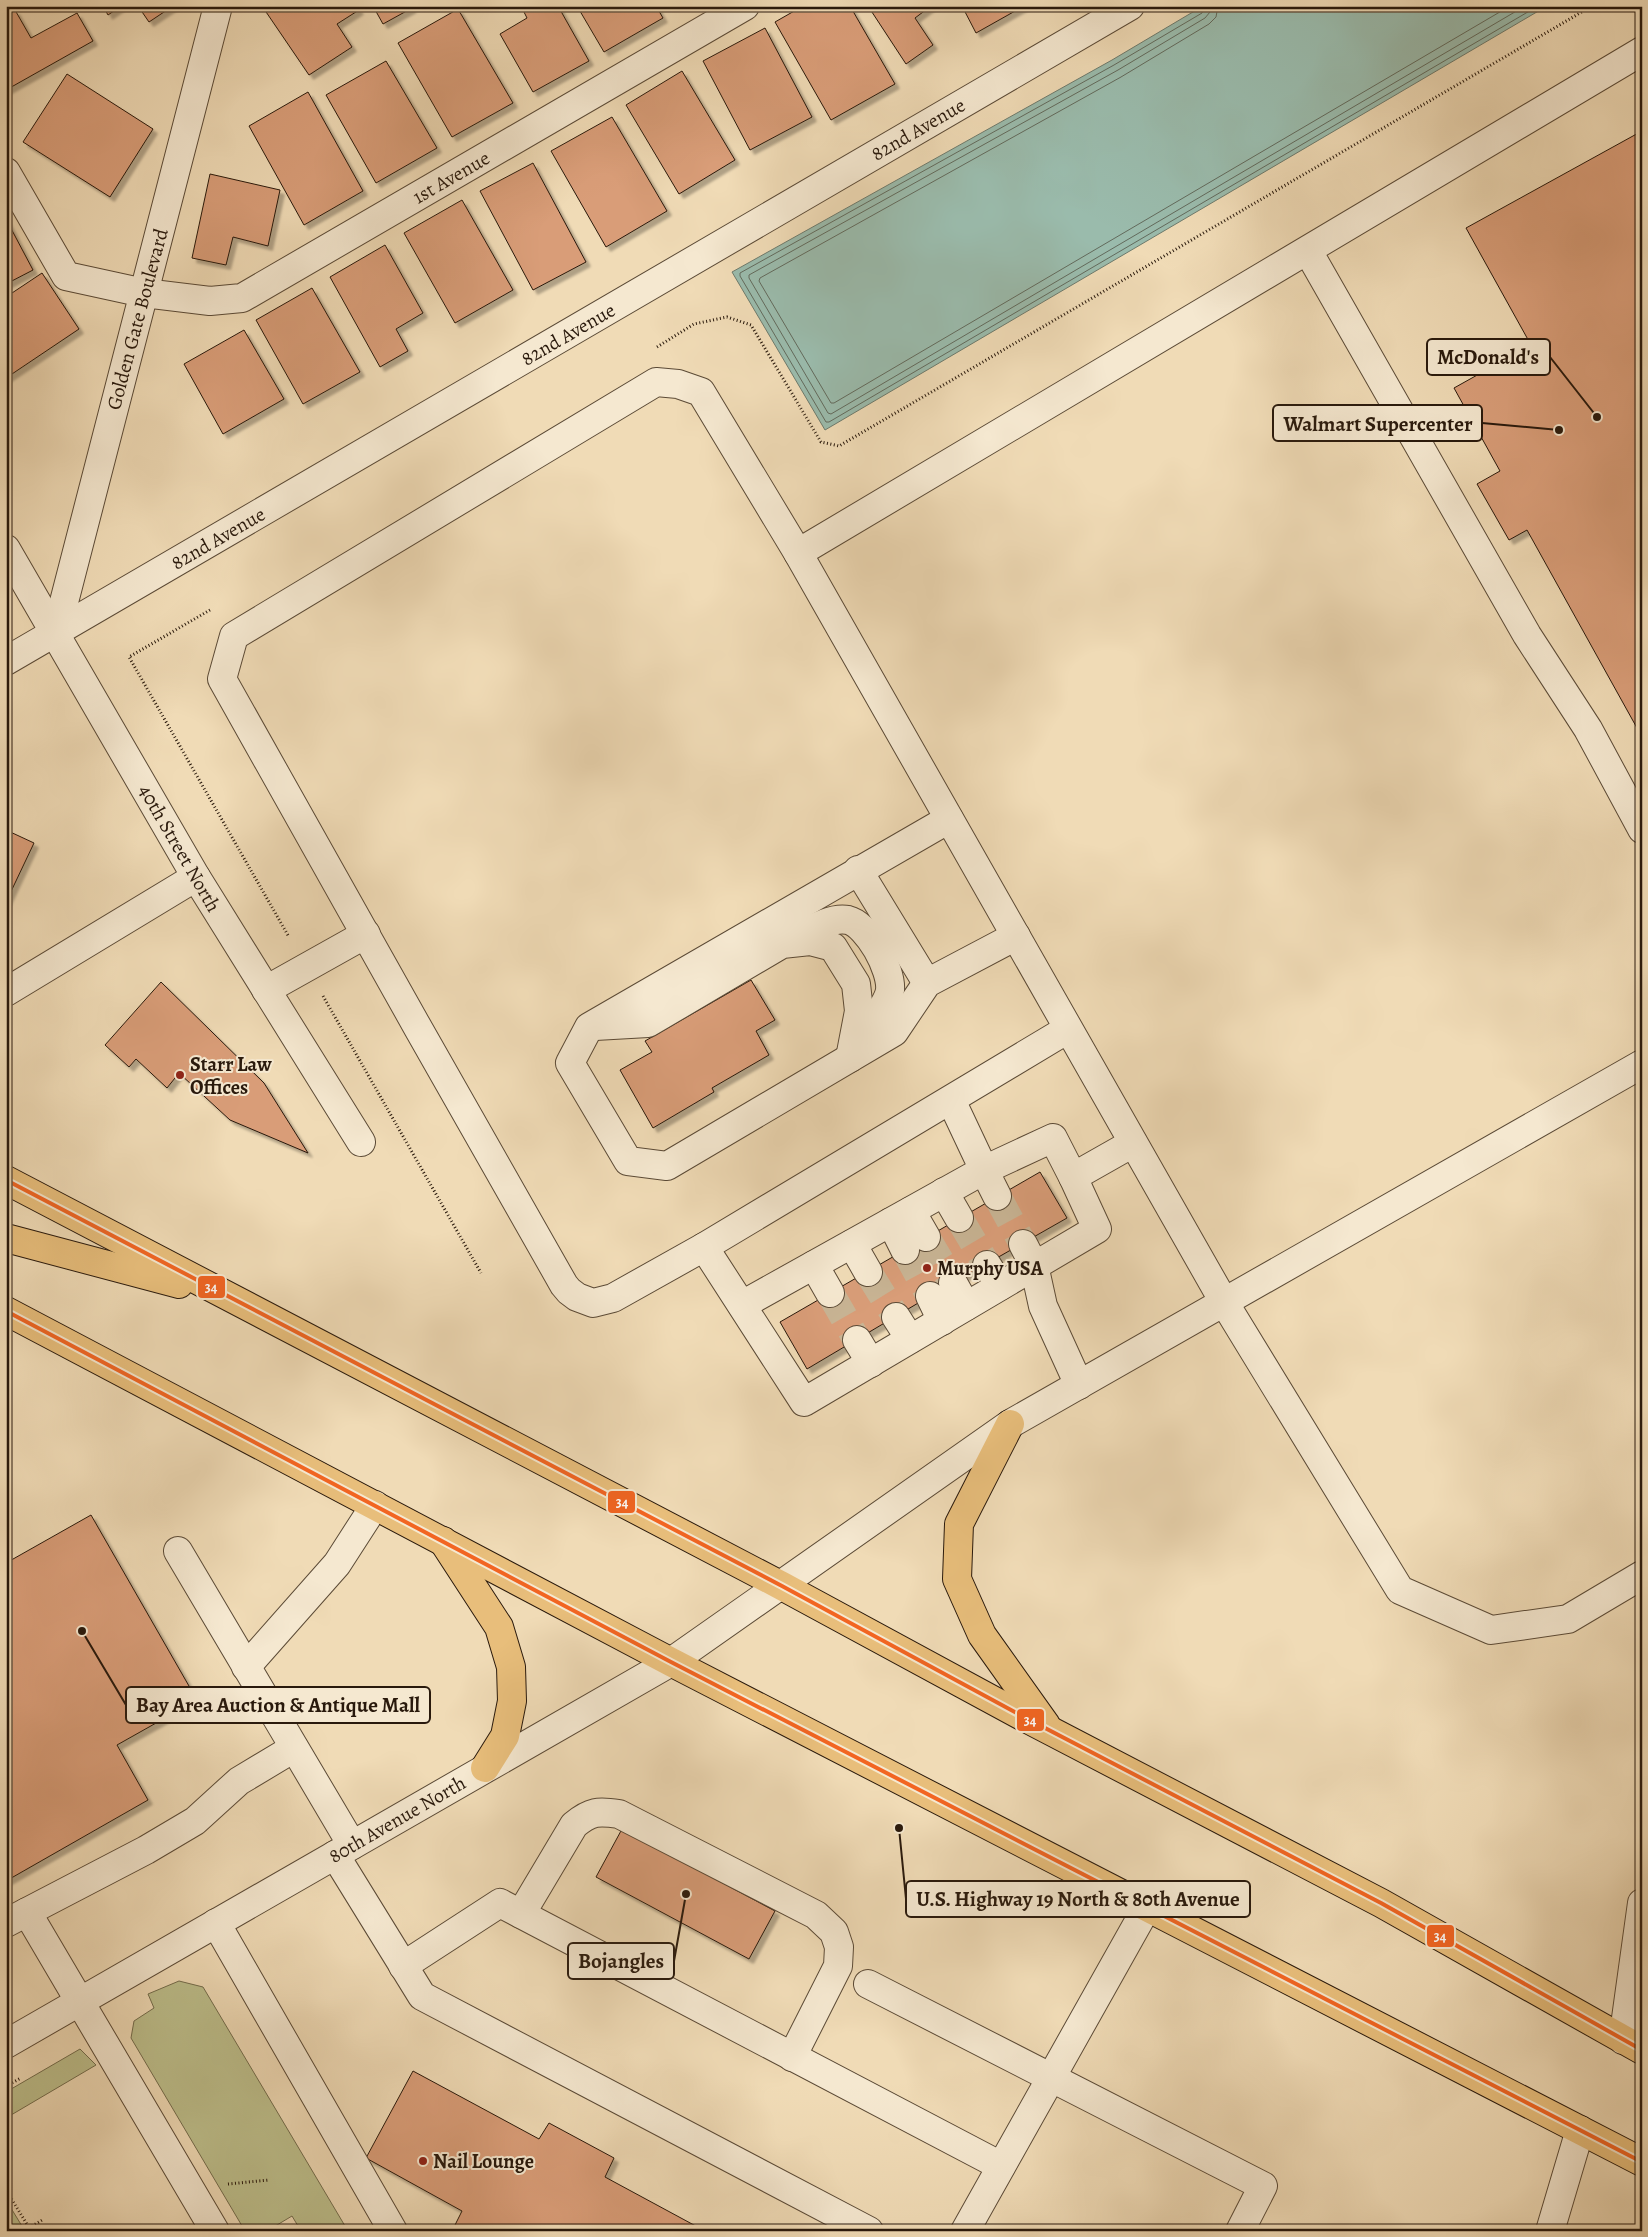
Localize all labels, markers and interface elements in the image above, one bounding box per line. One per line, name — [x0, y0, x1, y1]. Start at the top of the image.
street label: 82nd Avenue — [866, 92, 970, 167]
street label: 1st Avenue — [408, 144, 495, 210]
street label: Golden Gate Boulevard — [100, 225, 175, 413]
street label: 82nd Avenue — [516, 297, 620, 372]
callout: McDonald's — [1427, 339, 1550, 375]
text: McDonald's — [1437, 343, 1539, 371]
callout: Walmart Supercenter — [1273, 405, 1482, 441]
text: Walmart Supercenter — [1282, 410, 1473, 438]
street label: 82nd Avenue — [166, 501, 270, 576]
street label: 40th Street North — [132, 780, 227, 917]
place label: Starr Law Offices — [190, 1051, 272, 1101]
marker: Starr Law Offices — [174, 1069, 186, 1081]
place label: Murphy USA — [937, 1255, 1044, 1282]
marker: Murphy USA — [921, 1262, 933, 1274]
line badge: 34 — [197, 1275, 226, 1299]
text: 34 — [205, 1278, 218, 1297]
line badge: 34 — [607, 1490, 636, 1514]
text: 34 — [616, 1493, 629, 1512]
callout: Bay Area Auction & Antique Mall — [126, 1687, 430, 1723]
text: Bay Area Auction & Antique Mall — [136, 1691, 421, 1719]
line badge: 34 — [1016, 1708, 1045, 1732]
text: 34 — [1024, 1711, 1037, 1730]
street label: 80th Avenue North — [324, 1769, 471, 1870]
callout: U.S. Highway 19 North & 80th Avenue — [906, 1881, 1250, 1917]
text: U.S. Highway 19 North & 80th Avenue — [916, 1885, 1240, 1913]
line badge: 34 — [1426, 1924, 1455, 1948]
text: 34 — [1434, 1927, 1447, 1946]
callout: Bojangles — [568, 1943, 674, 1979]
text: Bojangles — [578, 1947, 664, 1975]
place label: Nail Lounge — [433, 2148, 534, 2175]
marker: Nail Lounge — [417, 2155, 429, 2167]

